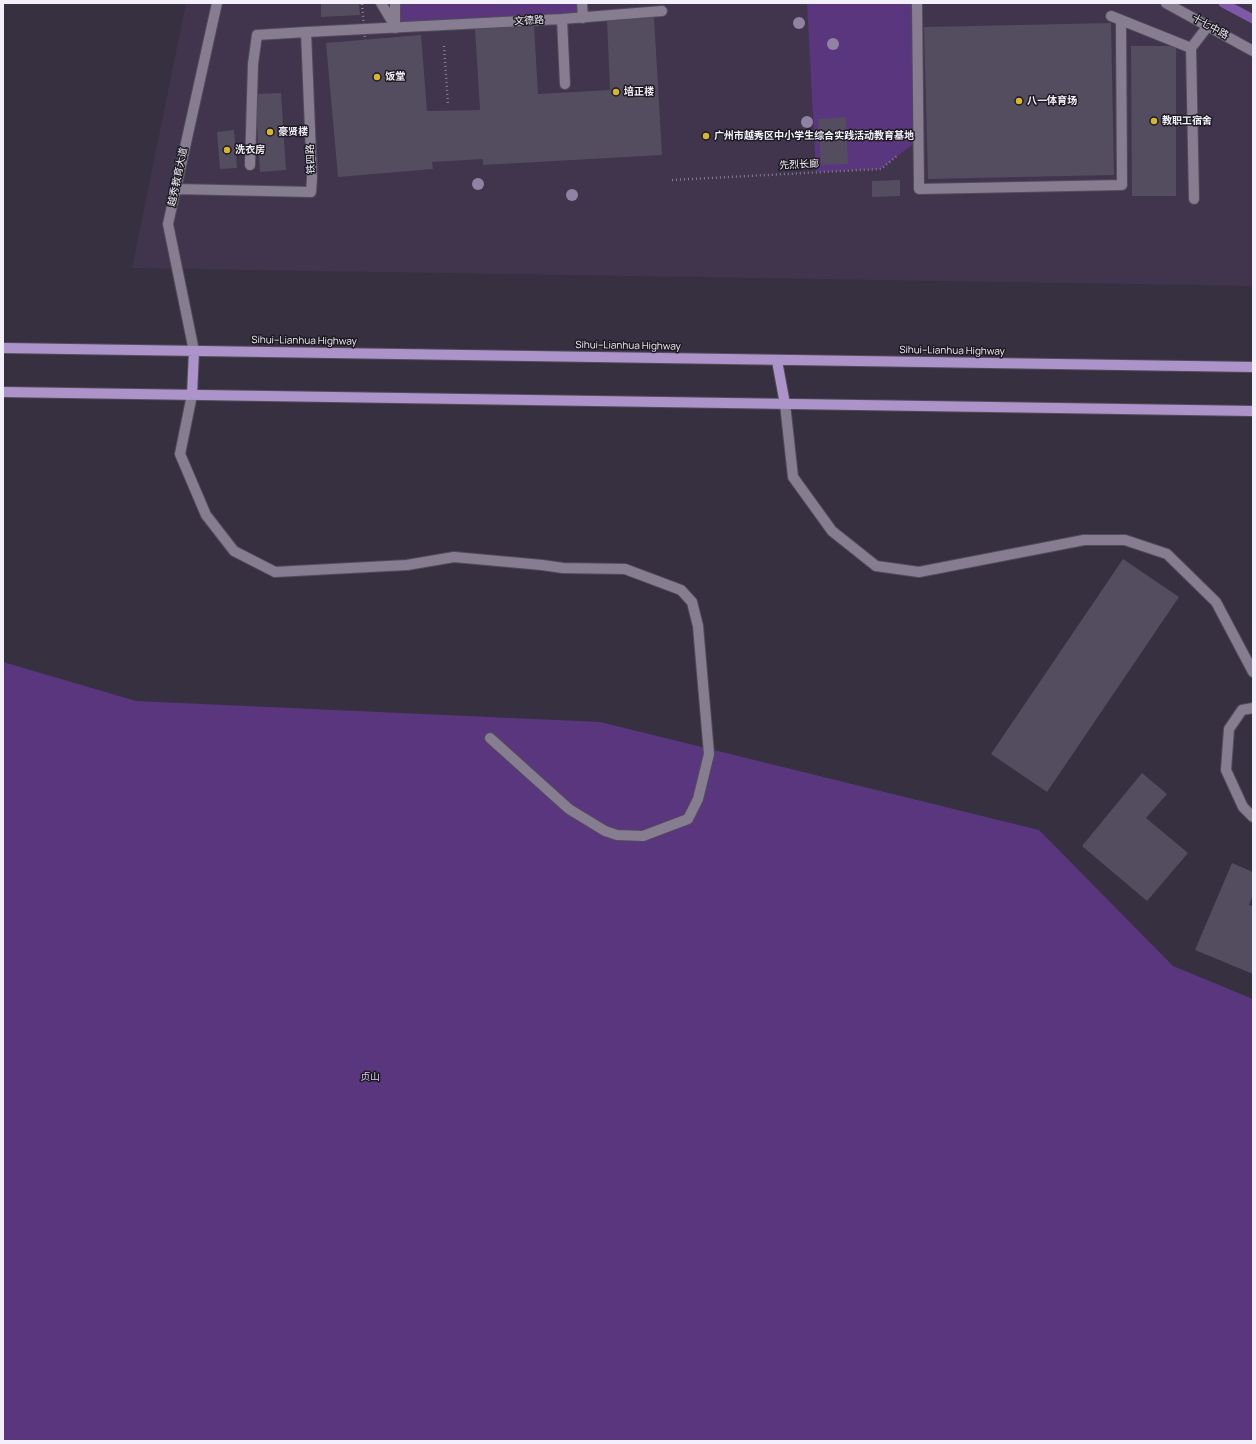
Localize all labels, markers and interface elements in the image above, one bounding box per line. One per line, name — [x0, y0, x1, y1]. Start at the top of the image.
street label: 十七中路 — [1190, 12, 1230, 42]
street label: 文德路 — [514, 14, 544, 28]
place label: 饭堂 — [385, 71, 405, 83]
marker: 饭堂 — [372, 72, 382, 82]
place label: 培正楼 — [624, 86, 654, 98]
marker: 培正楼 — [611, 87, 621, 97]
place label: 八一体育场 — [1027, 95, 1077, 107]
marker: 八一体育场 — [1014, 96, 1024, 106]
place label: 教职工宿舍 — [1162, 115, 1212, 127]
marker: 教职工宿舍 — [1149, 116, 1159, 126]
place label: 豪贤楼 — [278, 126, 308, 138]
marker: 豪贤楼 — [265, 127, 275, 137]
place label: 广州市越秀区中小学生综合实践活动教育基地 — [714, 130, 914, 142]
marker: 广州市越秀区中小学生综合实践活动教育基地 — [701, 131, 711, 141]
place label: 洗衣房 — [235, 144, 265, 156]
street label: 铁四路 — [304, 144, 318, 174]
marker: 洗衣房 — [222, 145, 232, 155]
street label: 越秀教育大道 — [166, 146, 190, 208]
street label: 先烈长廊 — [779, 158, 819, 172]
street label: Sihui–Lianhua Highway — [251, 334, 357, 348]
street label: Sihui–Lianhua Highway — [575, 339, 681, 353]
street label: Sihui–Lianhua Highway — [899, 344, 1005, 358]
park label: 贞山 — [360, 1071, 380, 1083]

